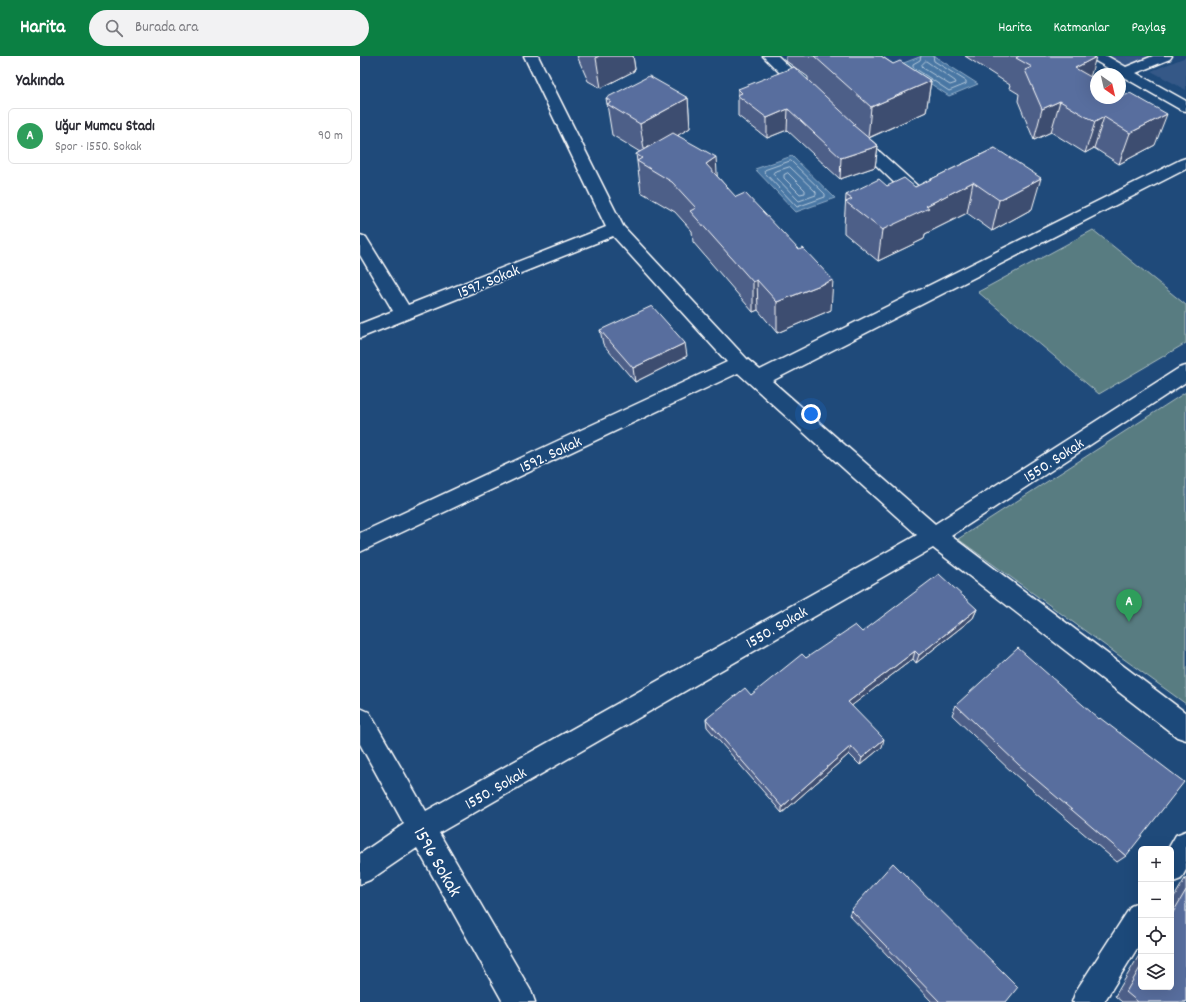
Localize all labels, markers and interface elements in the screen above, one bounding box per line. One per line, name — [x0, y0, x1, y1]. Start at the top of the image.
search box — [89, 10, 369, 46]
text: Harita — [20, 15, 65, 42]
icon: search — [103, 17, 125, 39]
text: Burada ara — [135, 17, 198, 39]
text: Harita — [998, 18, 1032, 38]
text: Katmanlar — [1054, 18, 1109, 38]
text: Paylaş — [1131, 18, 1166, 38]
north arrow — [1090, 68, 1126, 104]
text: Yakında — [16, 70, 64, 94]
text: Uğur Mumcu Stadı — [55, 116, 155, 138]
text: A — [26, 127, 34, 146]
text: 90 m — [318, 127, 343, 146]
text: Spor · 1550. Sokak — [55, 138, 142, 157]
street label: 1597. Sokak — [454, 259, 524, 305]
your location — [801, 404, 821, 424]
street label: 1592. Sokak — [516, 431, 586, 480]
street label: 1550. Sokak — [1020, 433, 1089, 489]
pin: A — [1116, 589, 1142, 622]
street label: 1550. Sokak — [742, 601, 813, 655]
street label: 1550. Sokak — [461, 762, 532, 816]
street label: 1596 Sokak — [405, 823, 467, 903]
map controls — [1138, 846, 1174, 990]
button: + — [1138, 846, 1174, 882]
button: − — [1138, 882, 1174, 918]
button: locate — [1138, 918, 1174, 954]
button: layers — [1138, 954, 1174, 990]

